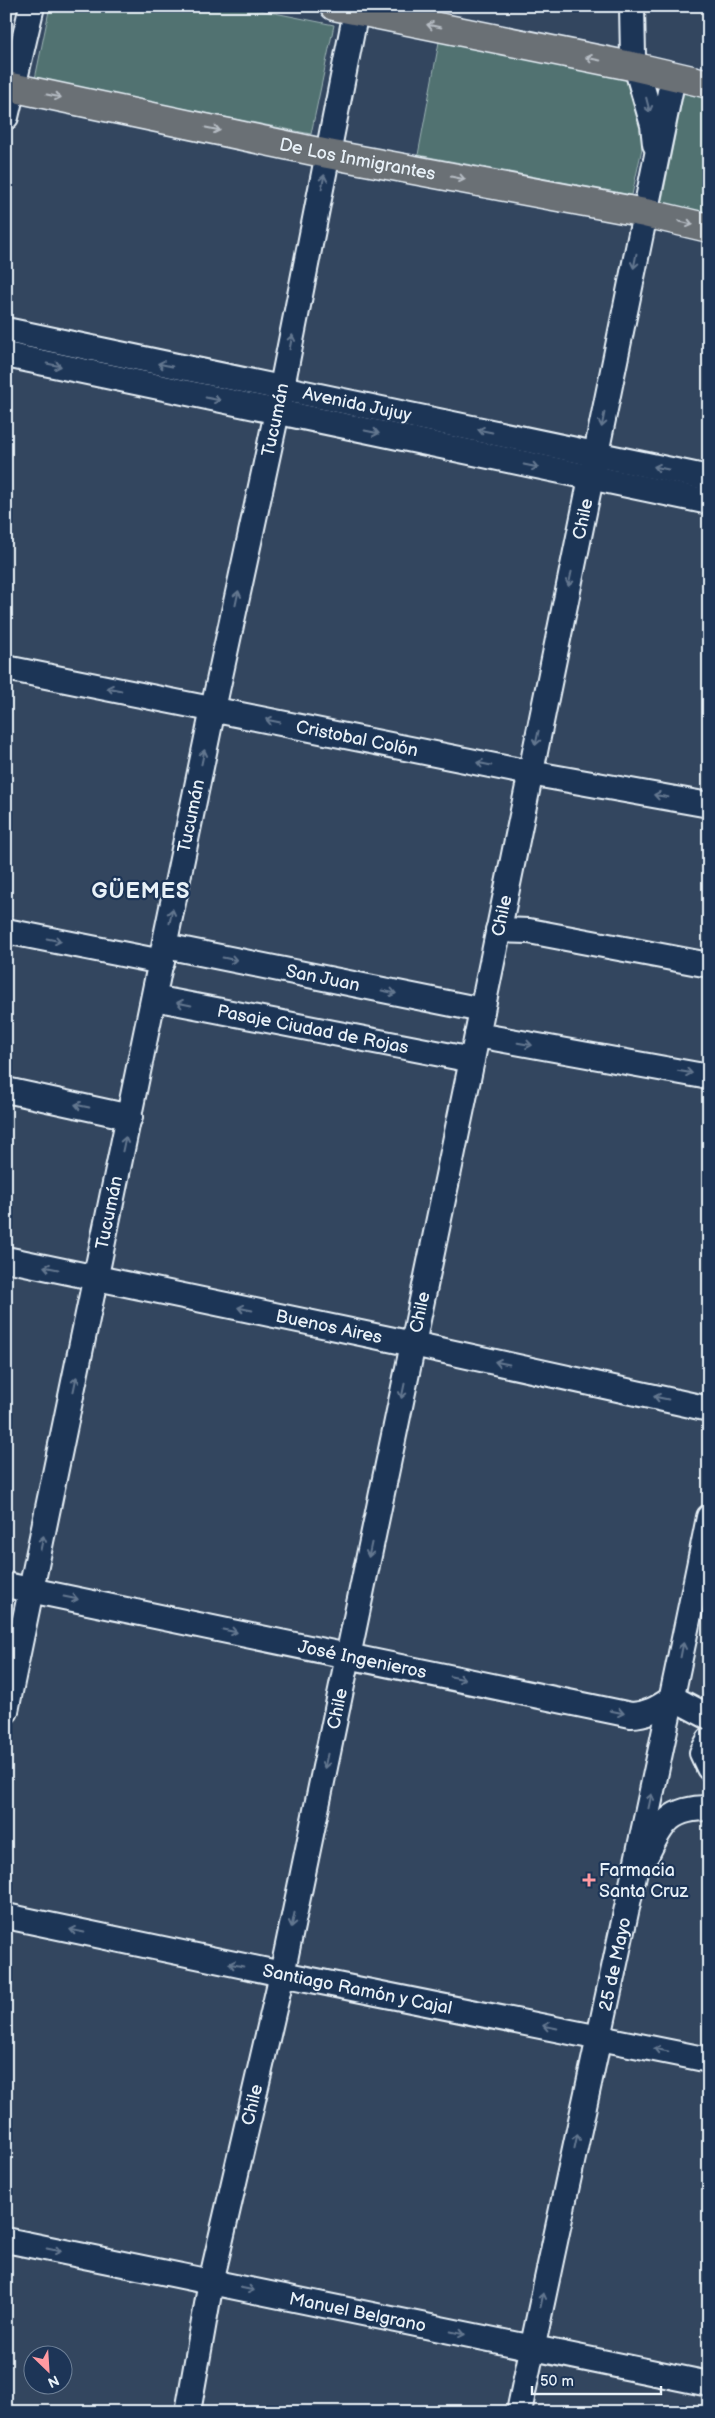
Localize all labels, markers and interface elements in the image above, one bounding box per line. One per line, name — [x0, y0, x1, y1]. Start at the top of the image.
one-way arrow — [426, 21, 442, 31]
one-way arrow — [585, 53, 601, 63]
one-way arrow — [46, 92, 62, 101]
one-way arrow — [644, 97, 653, 113]
one-way arrow — [205, 125, 221, 135]
street label: De Los Inmigrantes — [277, 134, 437, 185]
one-way arrow — [450, 174, 466, 183]
one-way arrow — [318, 175, 328, 191]
one-way arrow — [678, 218, 694, 228]
one-way arrow — [630, 252, 639, 268]
one-way arrow — [287, 334, 296, 350]
one-way arrow — [158, 359, 174, 369]
one-way arrow — [46, 361, 62, 370]
street label: Tucumán — [258, 381, 293, 458]
street label: Avenida Jujuy — [301, 383, 414, 426]
one-way arrow — [205, 394, 221, 404]
one-way arrow — [597, 412, 607, 428]
one-way arrow — [477, 426, 493, 436]
one-way arrow — [364, 428, 380, 437]
one-way arrow — [523, 461, 539, 471]
one-way arrow — [653, 462, 669, 472]
street label: Chile — [569, 496, 598, 541]
one-way arrow — [565, 571, 574, 587]
one-way arrow — [233, 591, 242, 607]
one-way arrow — [106, 684, 122, 694]
one-way arrow — [265, 716, 281, 725]
street label: Cristobal Colón — [294, 716, 420, 761]
one-way arrow — [532, 730, 541, 746]
one-way arrow — [199, 749, 209, 765]
one-way arrow — [476, 758, 492, 768]
street label: Tucumán — [174, 777, 209, 855]
one-way arrow — [653, 791, 669, 801]
district label: GÜEMES — [92, 877, 190, 905]
street label: Chile — [488, 893, 517, 938]
one-way arrow — [167, 909, 176, 925]
one-way arrow — [46, 936, 62, 946]
one-way arrow — [221, 955, 237, 965]
street label: San Juan — [284, 961, 362, 996]
one-way arrow — [381, 987, 397, 997]
one-way arrow — [176, 999, 192, 1008]
street label: Pasaje Ciudad de Rojas — [215, 1001, 410, 1058]
one-way arrow — [517, 1039, 533, 1049]
one-way arrow — [677, 1068, 693, 1078]
one-way arrow — [74, 1101, 90, 1110]
one-way arrow — [120, 1136, 129, 1152]
street label: Tucumán — [92, 1174, 127, 1251]
one-way arrow — [44, 1263, 60, 1272]
street label: Chile — [406, 1290, 435, 1335]
one-way arrow — [238, 1303, 254, 1313]
street label: Buenos Aires — [274, 1306, 384, 1348]
one-way arrow — [495, 1358, 511, 1367]
one-way arrow — [70, 1376, 80, 1392]
one-way arrow — [398, 1383, 407, 1399]
one-way arrow — [654, 1393, 670, 1402]
one-way arrow — [38, 1536, 47, 1552]
one-way arrow — [365, 1542, 374, 1558]
one-way arrow — [63, 1594, 79, 1604]
one-way arrow — [222, 1626, 238, 1636]
street label: José Ingenieros — [296, 1636, 429, 1683]
one-way arrow — [678, 1642, 687, 1658]
one-way arrow — [450, 1674, 466, 1683]
street label: Chile — [323, 1686, 352, 1731]
one-way arrow — [609, 1708, 625, 1717]
one-way arrow — [321, 1752, 330, 1768]
one-way arrow — [646, 1794, 656, 1810]
place label: Farmacia Santa Cruz — [599, 1860, 689, 1902]
marker: Farmacia Santa Cruz — [583, 1874, 595, 1886]
one-way arrow — [288, 1912, 297, 1928]
street label: 25 de Mayo — [595, 1915, 636, 2013]
one-way arrow — [69, 1926, 85, 1935]
one-way arrow — [228, 1959, 244, 1969]
street label: Santiago Ramón y Cajal — [261, 1960, 454, 2019]
one-way arrow — [542, 2022, 558, 2031]
one-way arrow — [654, 2045, 670, 2054]
street label: Chile — [237, 2082, 267, 2127]
one-way arrow — [571, 2134, 581, 2150]
one-way arrow — [46, 2245, 62, 2255]
one-way arrow — [239, 2285, 255, 2295]
street label: Manuel Belgrano — [287, 2288, 428, 2337]
one-way arrow — [538, 2293, 548, 2309]
one-way arrow — [450, 2328, 466, 2338]
north arrow — [22, 2346, 72, 2396]
scale bar — [532, 2363, 661, 2395]
text: N — [45, 2371, 62, 2391]
text: 50 m — [540, 2372, 574, 2391]

